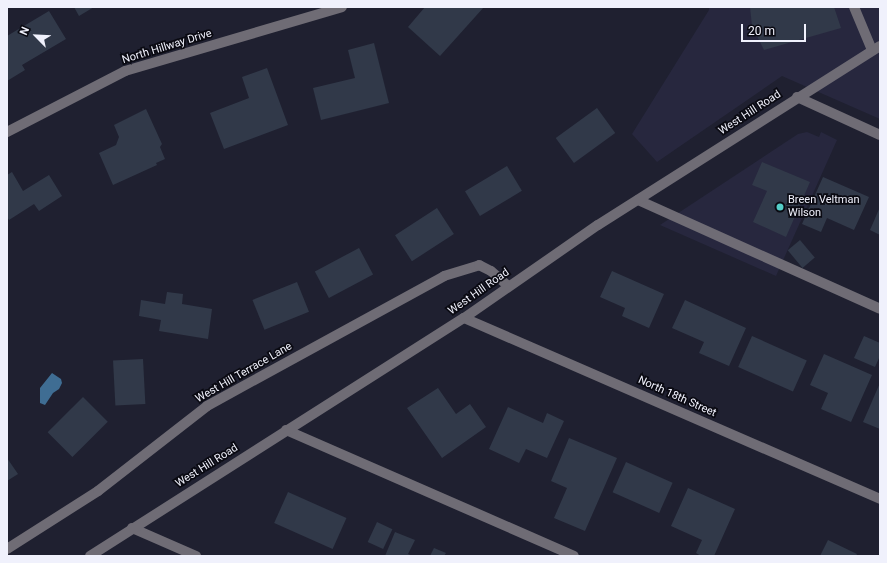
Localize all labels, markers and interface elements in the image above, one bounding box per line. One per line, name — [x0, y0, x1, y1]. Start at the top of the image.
north arrow — [16, 16, 56, 56]
scale bar — [743, 16, 808, 42]
text: 20 m — [748, 24, 775, 38]
text: N — [17, 25, 32, 37]
street label: North Hillway Drive — [121, 27, 213, 67]
street label: West Hill Road — [717, 88, 783, 138]
place label: Breen Veltman Wilson — [788, 194, 860, 220]
marker: Breen Veltman Wilson — [775, 202, 785, 212]
street label: West Hill Road — [446, 266, 512, 318]
street label: West Hill Terrace Lane — [193, 340, 295, 406]
street label: North 18th Street — [636, 374, 718, 420]
street label: West Hill Road — [173, 442, 241, 490]

